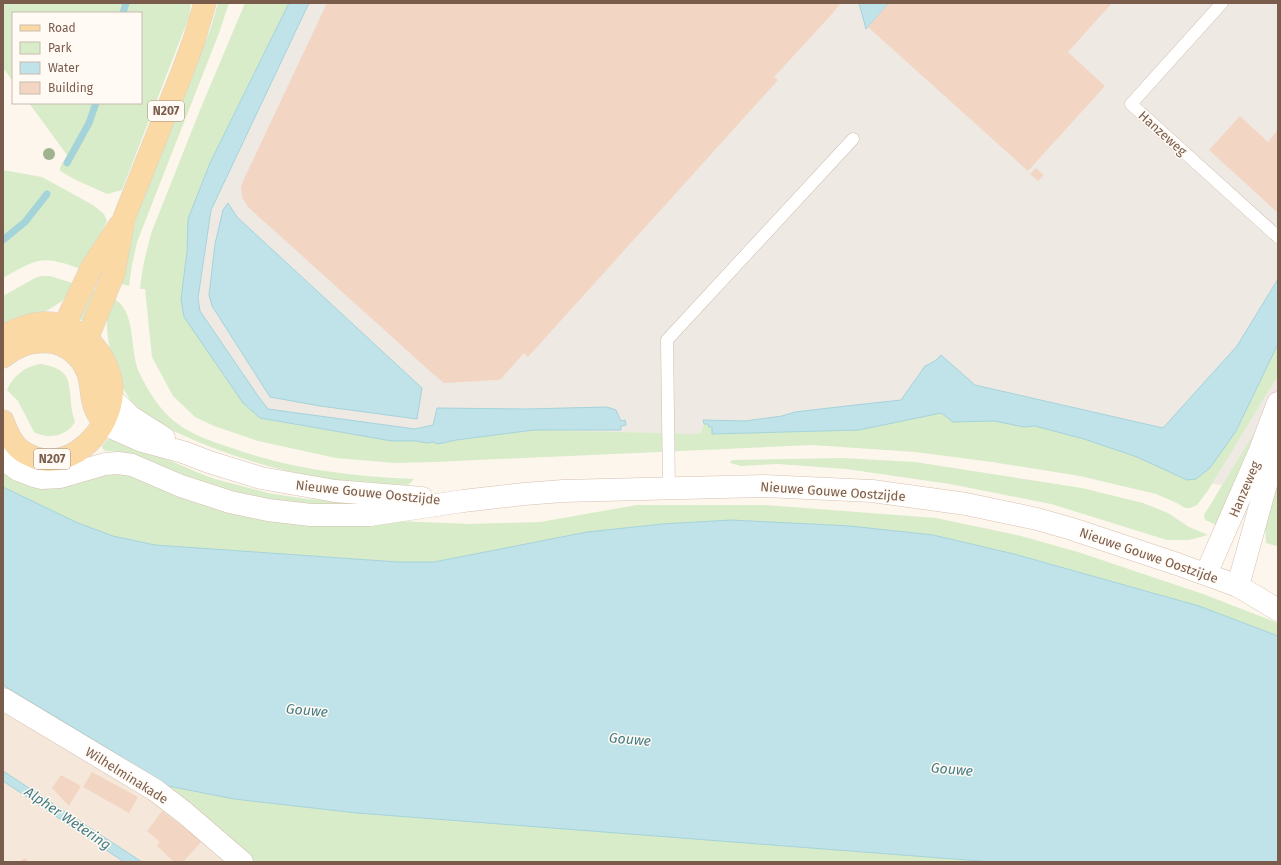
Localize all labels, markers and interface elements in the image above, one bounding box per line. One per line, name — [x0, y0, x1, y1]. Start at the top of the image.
legend — [12, 12, 142, 104]
text: Road — [48, 21, 76, 35]
text: Park — [48, 41, 72, 55]
text: Water — [48, 61, 80, 75]
text: Building — [48, 81, 94, 95]
road number: N207 — [148, 101, 184, 121]
street label: Hanzeweg — [1136, 108, 1190, 159]
road number: N207 — [34, 449, 70, 469]
street label: Hanzeweg — [1226, 459, 1263, 519]
street label: Nieuwe Gouwe Oostzijde — [295, 477, 441, 508]
street label: Nieuwe Gouwe Oostzijde — [760, 479, 906, 504]
street label: Nieuwe Gouwe Oostzijde — [1078, 525, 1220, 586]
water label: Gouwe — [285, 700, 329, 721]
water label: Gouwe — [608, 729, 652, 750]
street label: Wilhelminakade — [83, 744, 171, 807]
water label: Gouwe — [930, 759, 974, 780]
water label: Alpher Wetering — [21, 783, 114, 854]

